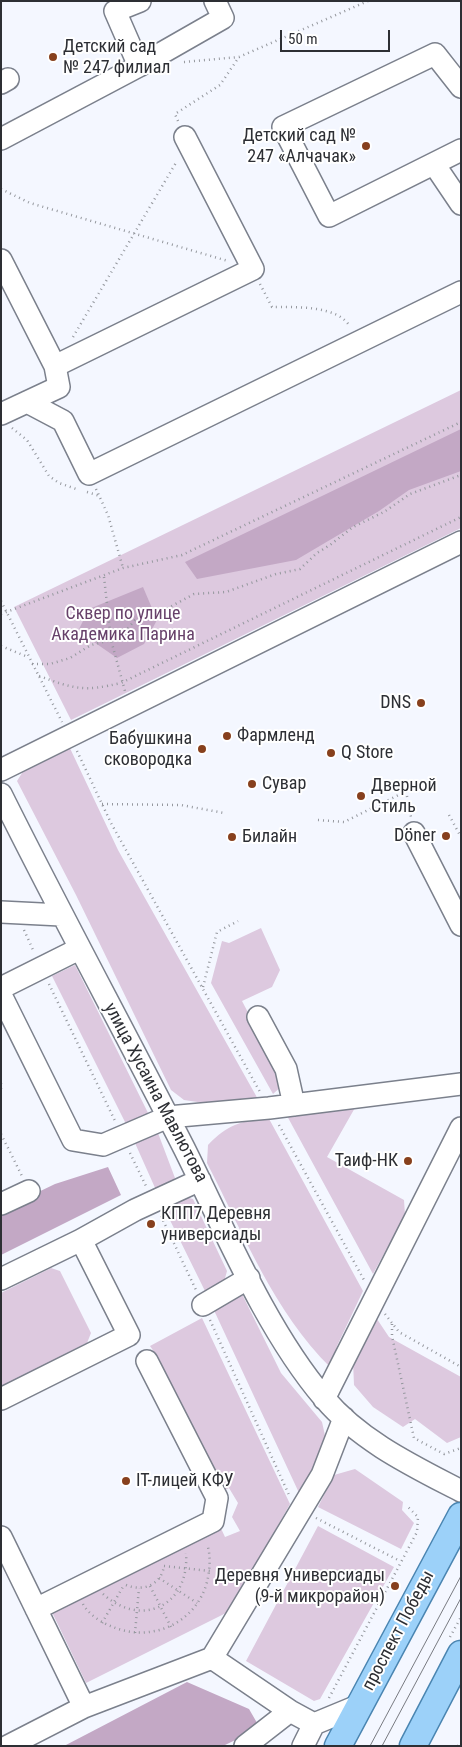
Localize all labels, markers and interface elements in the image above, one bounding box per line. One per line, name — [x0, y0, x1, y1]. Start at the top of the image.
scale bar — [282, 20, 392, 52]
text: 50 m — [288, 30, 318, 48]
place label: Детский сад № 247 филиал — [63, 36, 171, 78]
marker: Детский сад № 247 филиал — [47, 51, 59, 63]
place label: Детский сад № 247 «Алчачак» — [243, 125, 356, 168]
marker: Детский сад № 247 «Алчачак» — [360, 140, 372, 152]
park label: Сквер по улице Академика Парина — [51, 603, 195, 646]
place label: DNS — [380, 692, 411, 714]
marker: DNS — [415, 697, 427, 709]
place label: Фармленд — [237, 725, 315, 747]
place label: Бабушкина сковородка — [104, 728, 192, 771]
marker: Фармленд — [221, 730, 233, 742]
place label: Q Store — [341, 742, 393, 764]
marker: Бабушкина сковородка — [196, 743, 208, 755]
marker: Q Store — [325, 747, 337, 759]
place label: Сувар — [262, 773, 306, 795]
place label: Дверной Стиль — [371, 775, 437, 818]
marker: Сувар — [246, 778, 258, 790]
marker: Дверной Стиль — [355, 790, 367, 802]
place label: Döner — [394, 825, 436, 847]
place label: Билайн — [242, 826, 297, 848]
marker: Döner — [440, 830, 452, 842]
marker: Билайн — [226, 831, 238, 843]
street label: улица Хусаина Мавлютова — [99, 1000, 211, 1186]
place label: Таиф-НК — [335, 1150, 398, 1172]
marker: Таиф-НК — [402, 1155, 414, 1167]
place label: КПП7 Деревня универсиады — [161, 1203, 271, 1246]
marker: КПП7 Деревня универсиады — [145, 1218, 157, 1230]
place label: IT-лицей КФУ — [136, 1470, 234, 1492]
marker: IT-лицей КФУ — [120, 1475, 132, 1487]
place label: Деревня Универсиады (9-й микрорайон) — [215, 1565, 385, 1608]
street label: проспект Победы — [358, 1567, 440, 1695]
marker: Деревня Универсиады (9-й микрорайон) — [389, 1580, 401, 1592]

